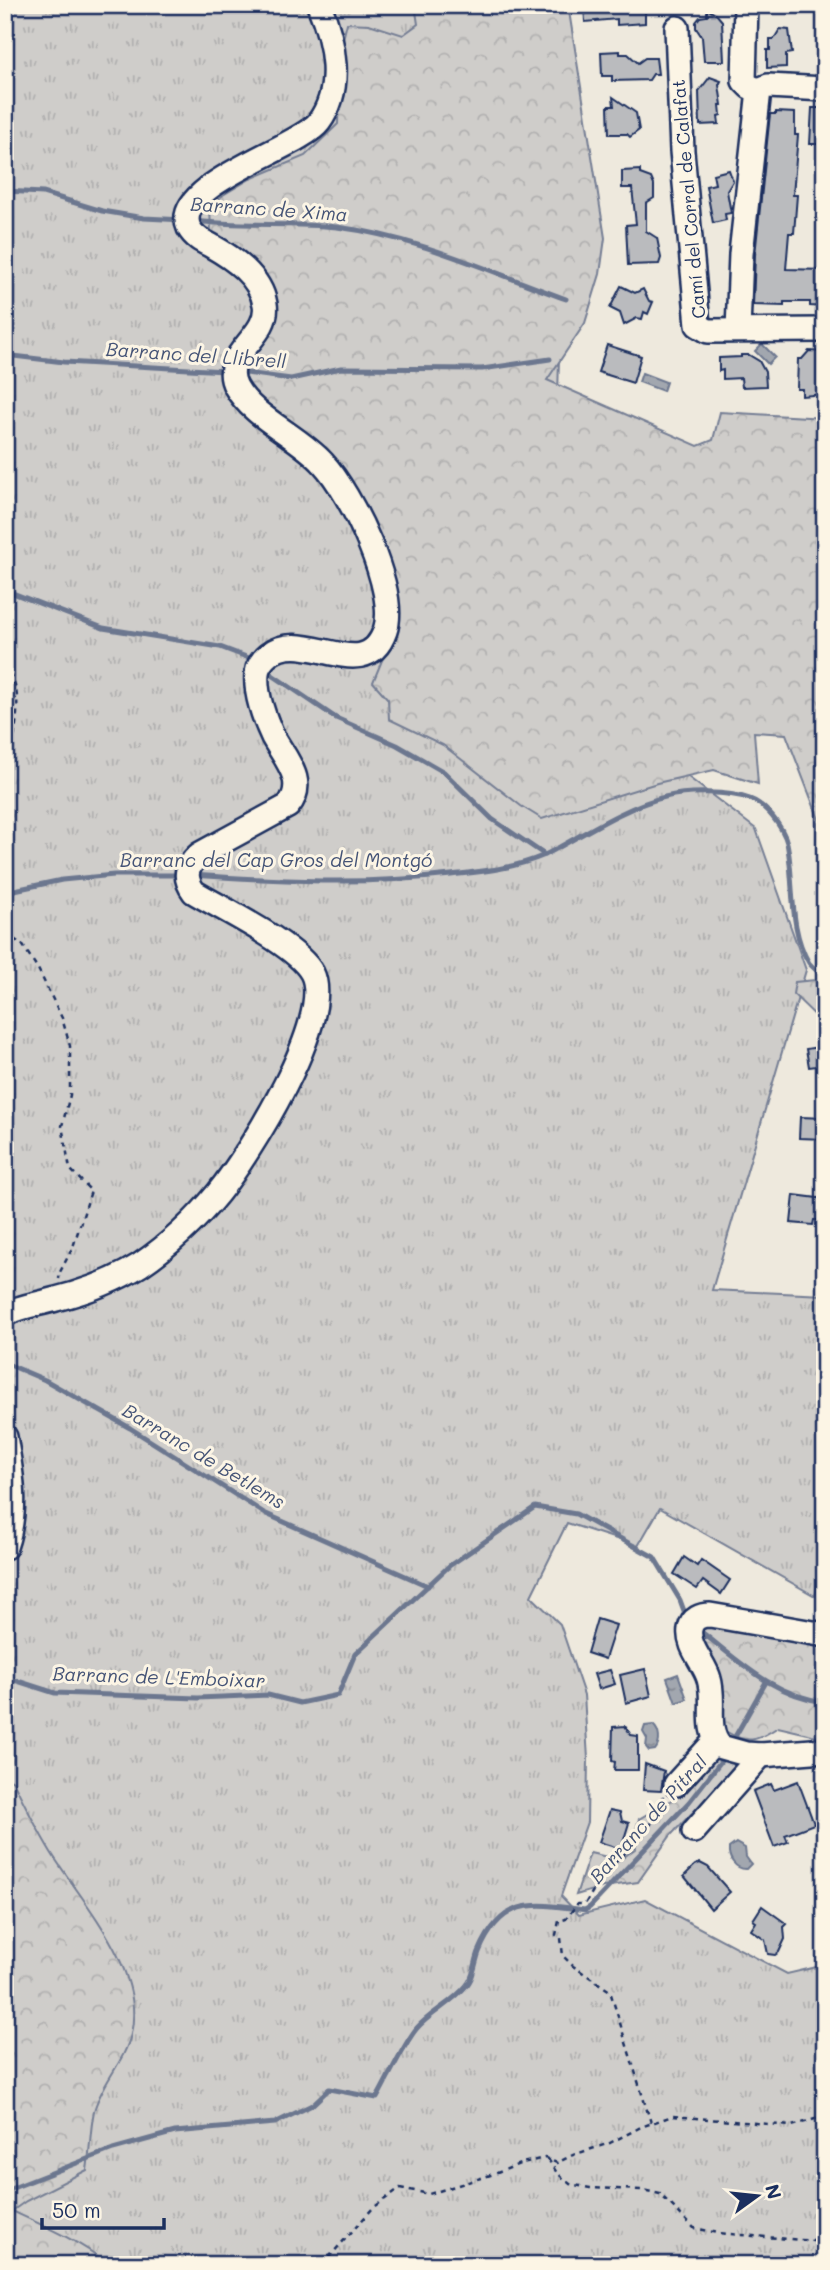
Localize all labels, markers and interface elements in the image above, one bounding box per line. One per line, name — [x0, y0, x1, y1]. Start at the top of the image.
street label: Camí del Corral de Calafat — [666, 78, 710, 320]
water label: Barranc de Xima — [190, 191, 349, 226]
water label: Barranc del Llibrell — [105, 336, 287, 373]
water label: Barranc del Cap Gros del Montgó — [120, 847, 432, 872]
water label: Barranc de Betlems — [119, 1397, 290, 1514]
water label: Barranc de L'Emboixar — [52, 1660, 266, 1693]
water label: Barranc de Pitral — [583, 1749, 712, 1888]
north arrow — [722, 2162, 792, 2232]
text: N — [760, 2181, 788, 2202]
scale bar — [42, 2186, 164, 2230]
text: 50 m — [52, 2196, 101, 2223]

